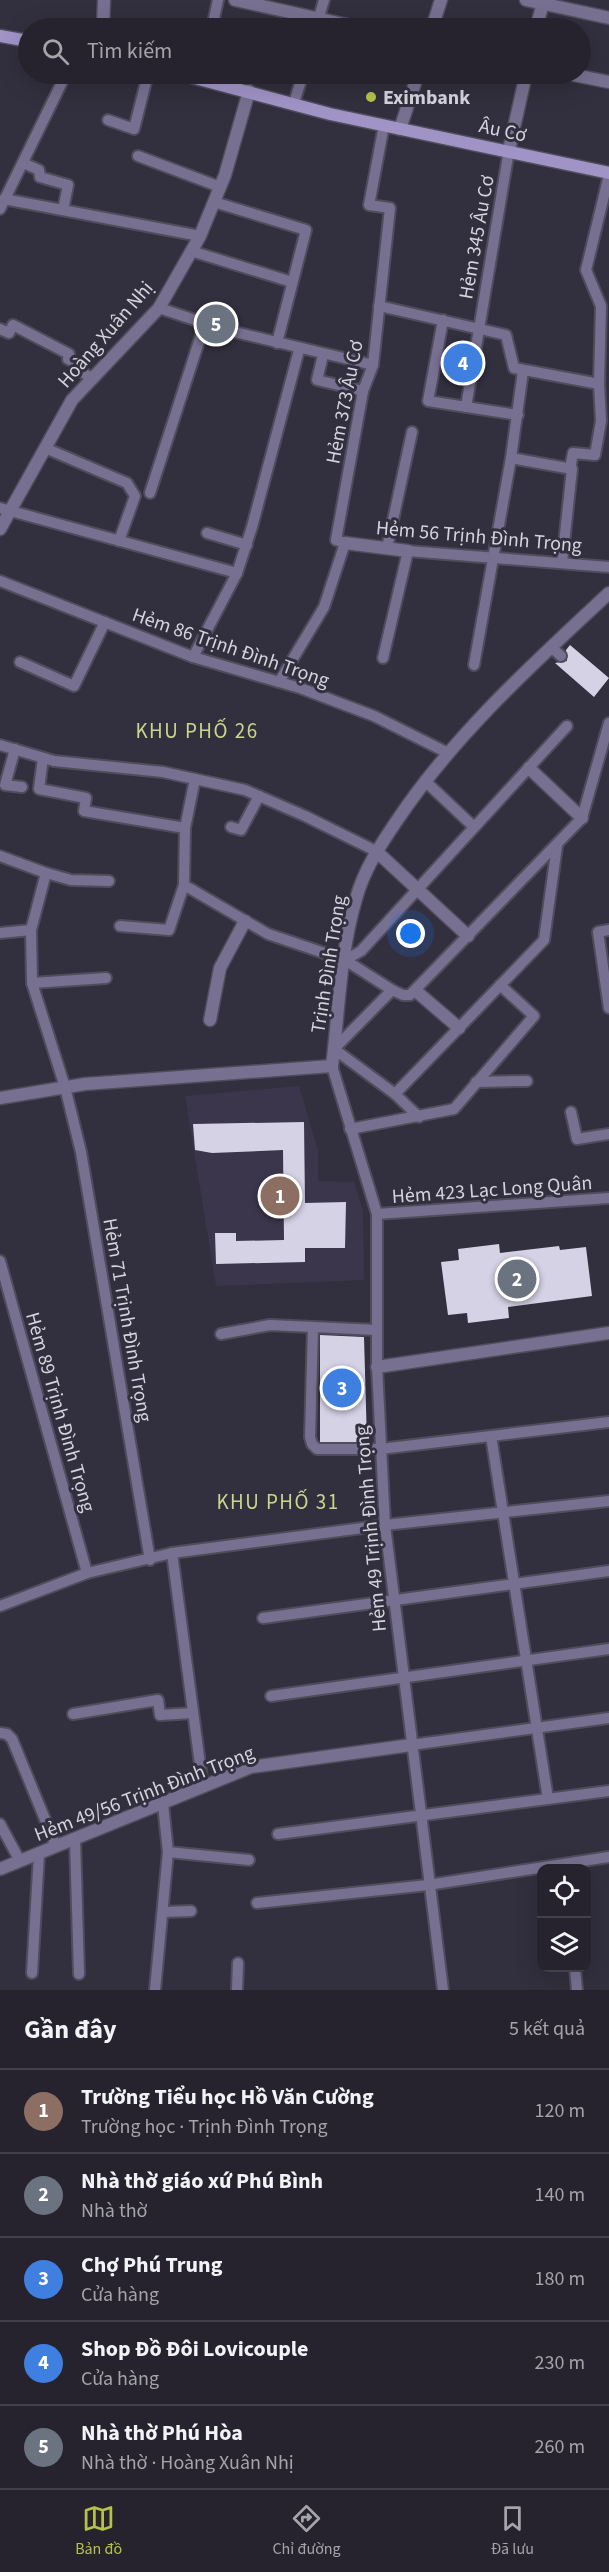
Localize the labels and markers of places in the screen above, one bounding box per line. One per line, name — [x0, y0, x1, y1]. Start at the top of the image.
place label: Eximbank — [383, 84, 470, 112]
marker: Eximbank — [364, 90, 378, 104]
pin: 5 — [196, 302, 236, 346]
pin: 4 — [444, 340, 482, 386]
pin: 1 — [260, 1174, 300, 1218]
pin: 2 — [498, 1256, 536, 1302]
pin: 3 — [322, 1366, 362, 1410]

